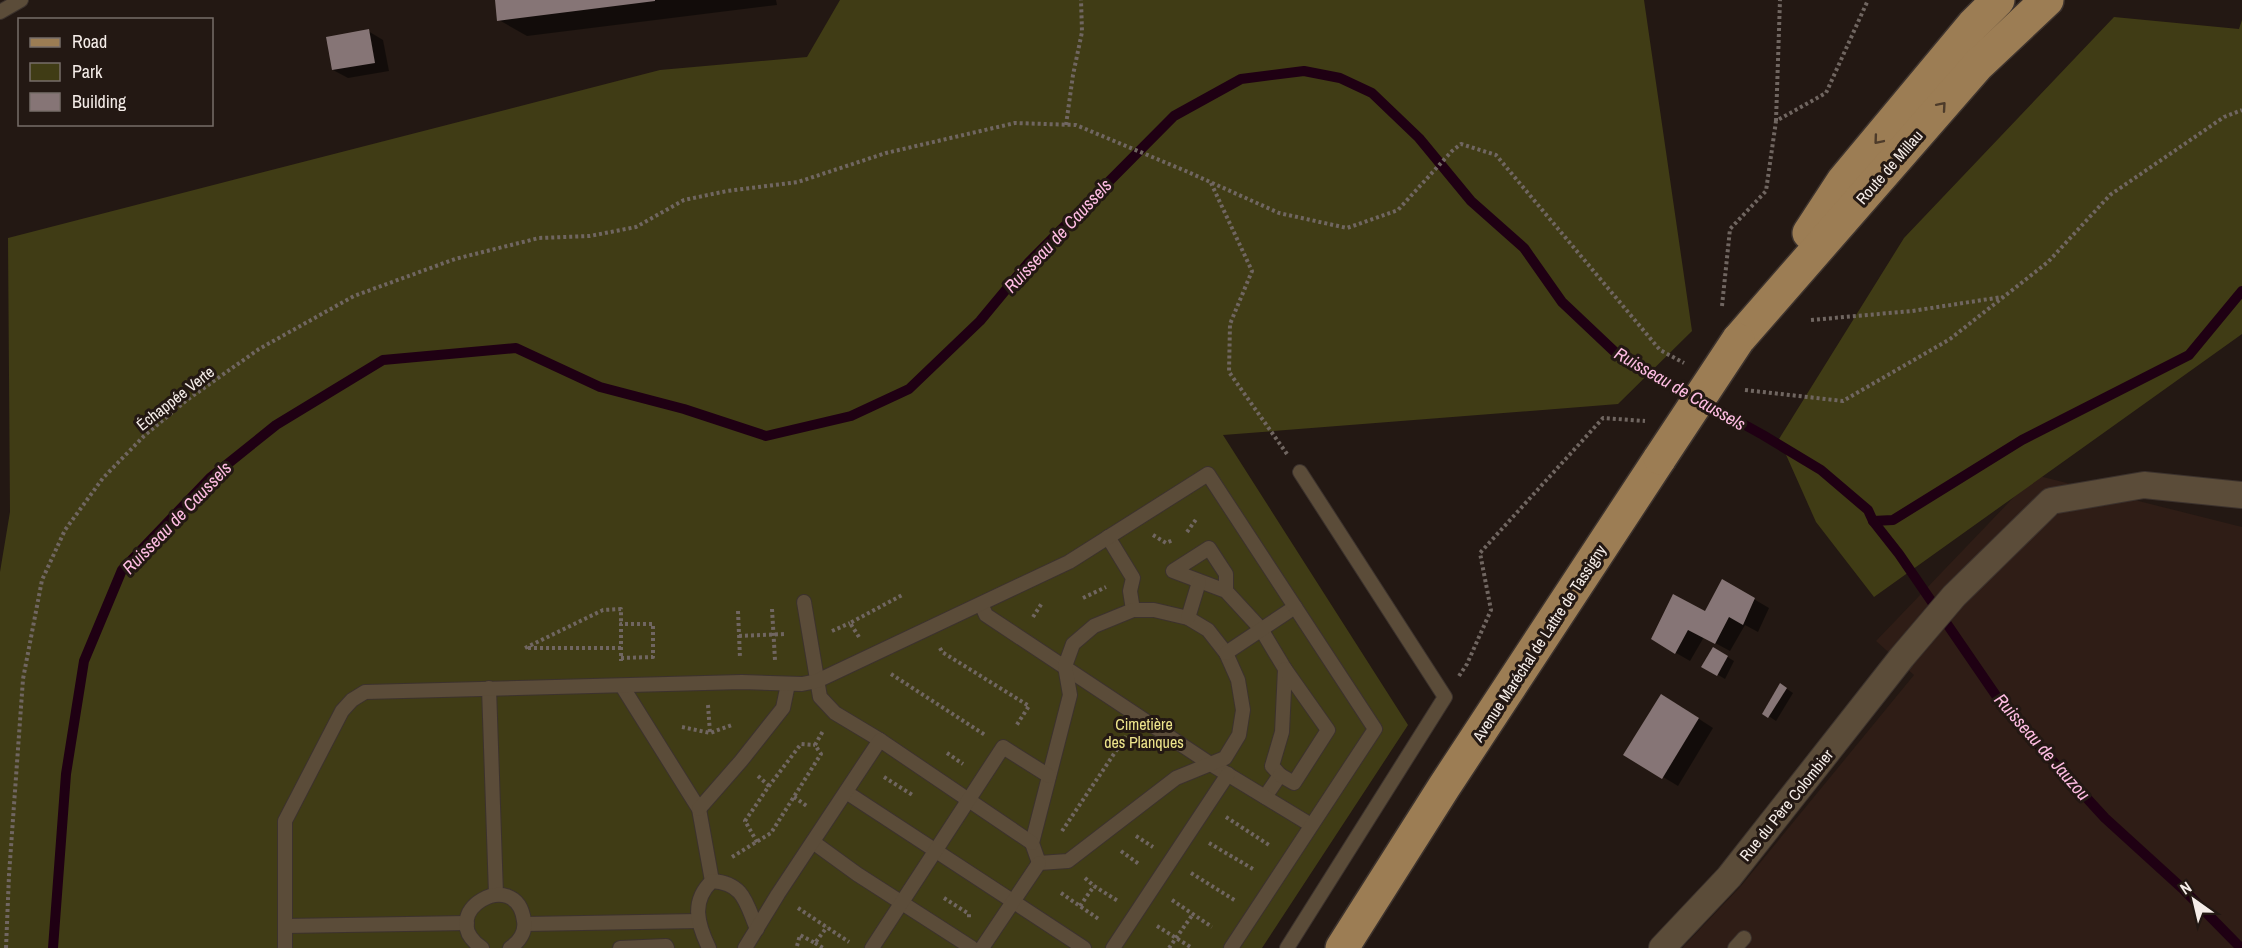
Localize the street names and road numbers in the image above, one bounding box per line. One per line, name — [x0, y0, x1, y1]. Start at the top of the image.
street label: Route de Millau — [1851, 125, 1927, 209]
street label: Échappée Verte — [131, 361, 219, 435]
street label: Avenue Maréchal de Lattre de Tassigny — [1466, 540, 1611, 747]
street label: Rue du Père Colombier — [1734, 744, 1838, 865]

